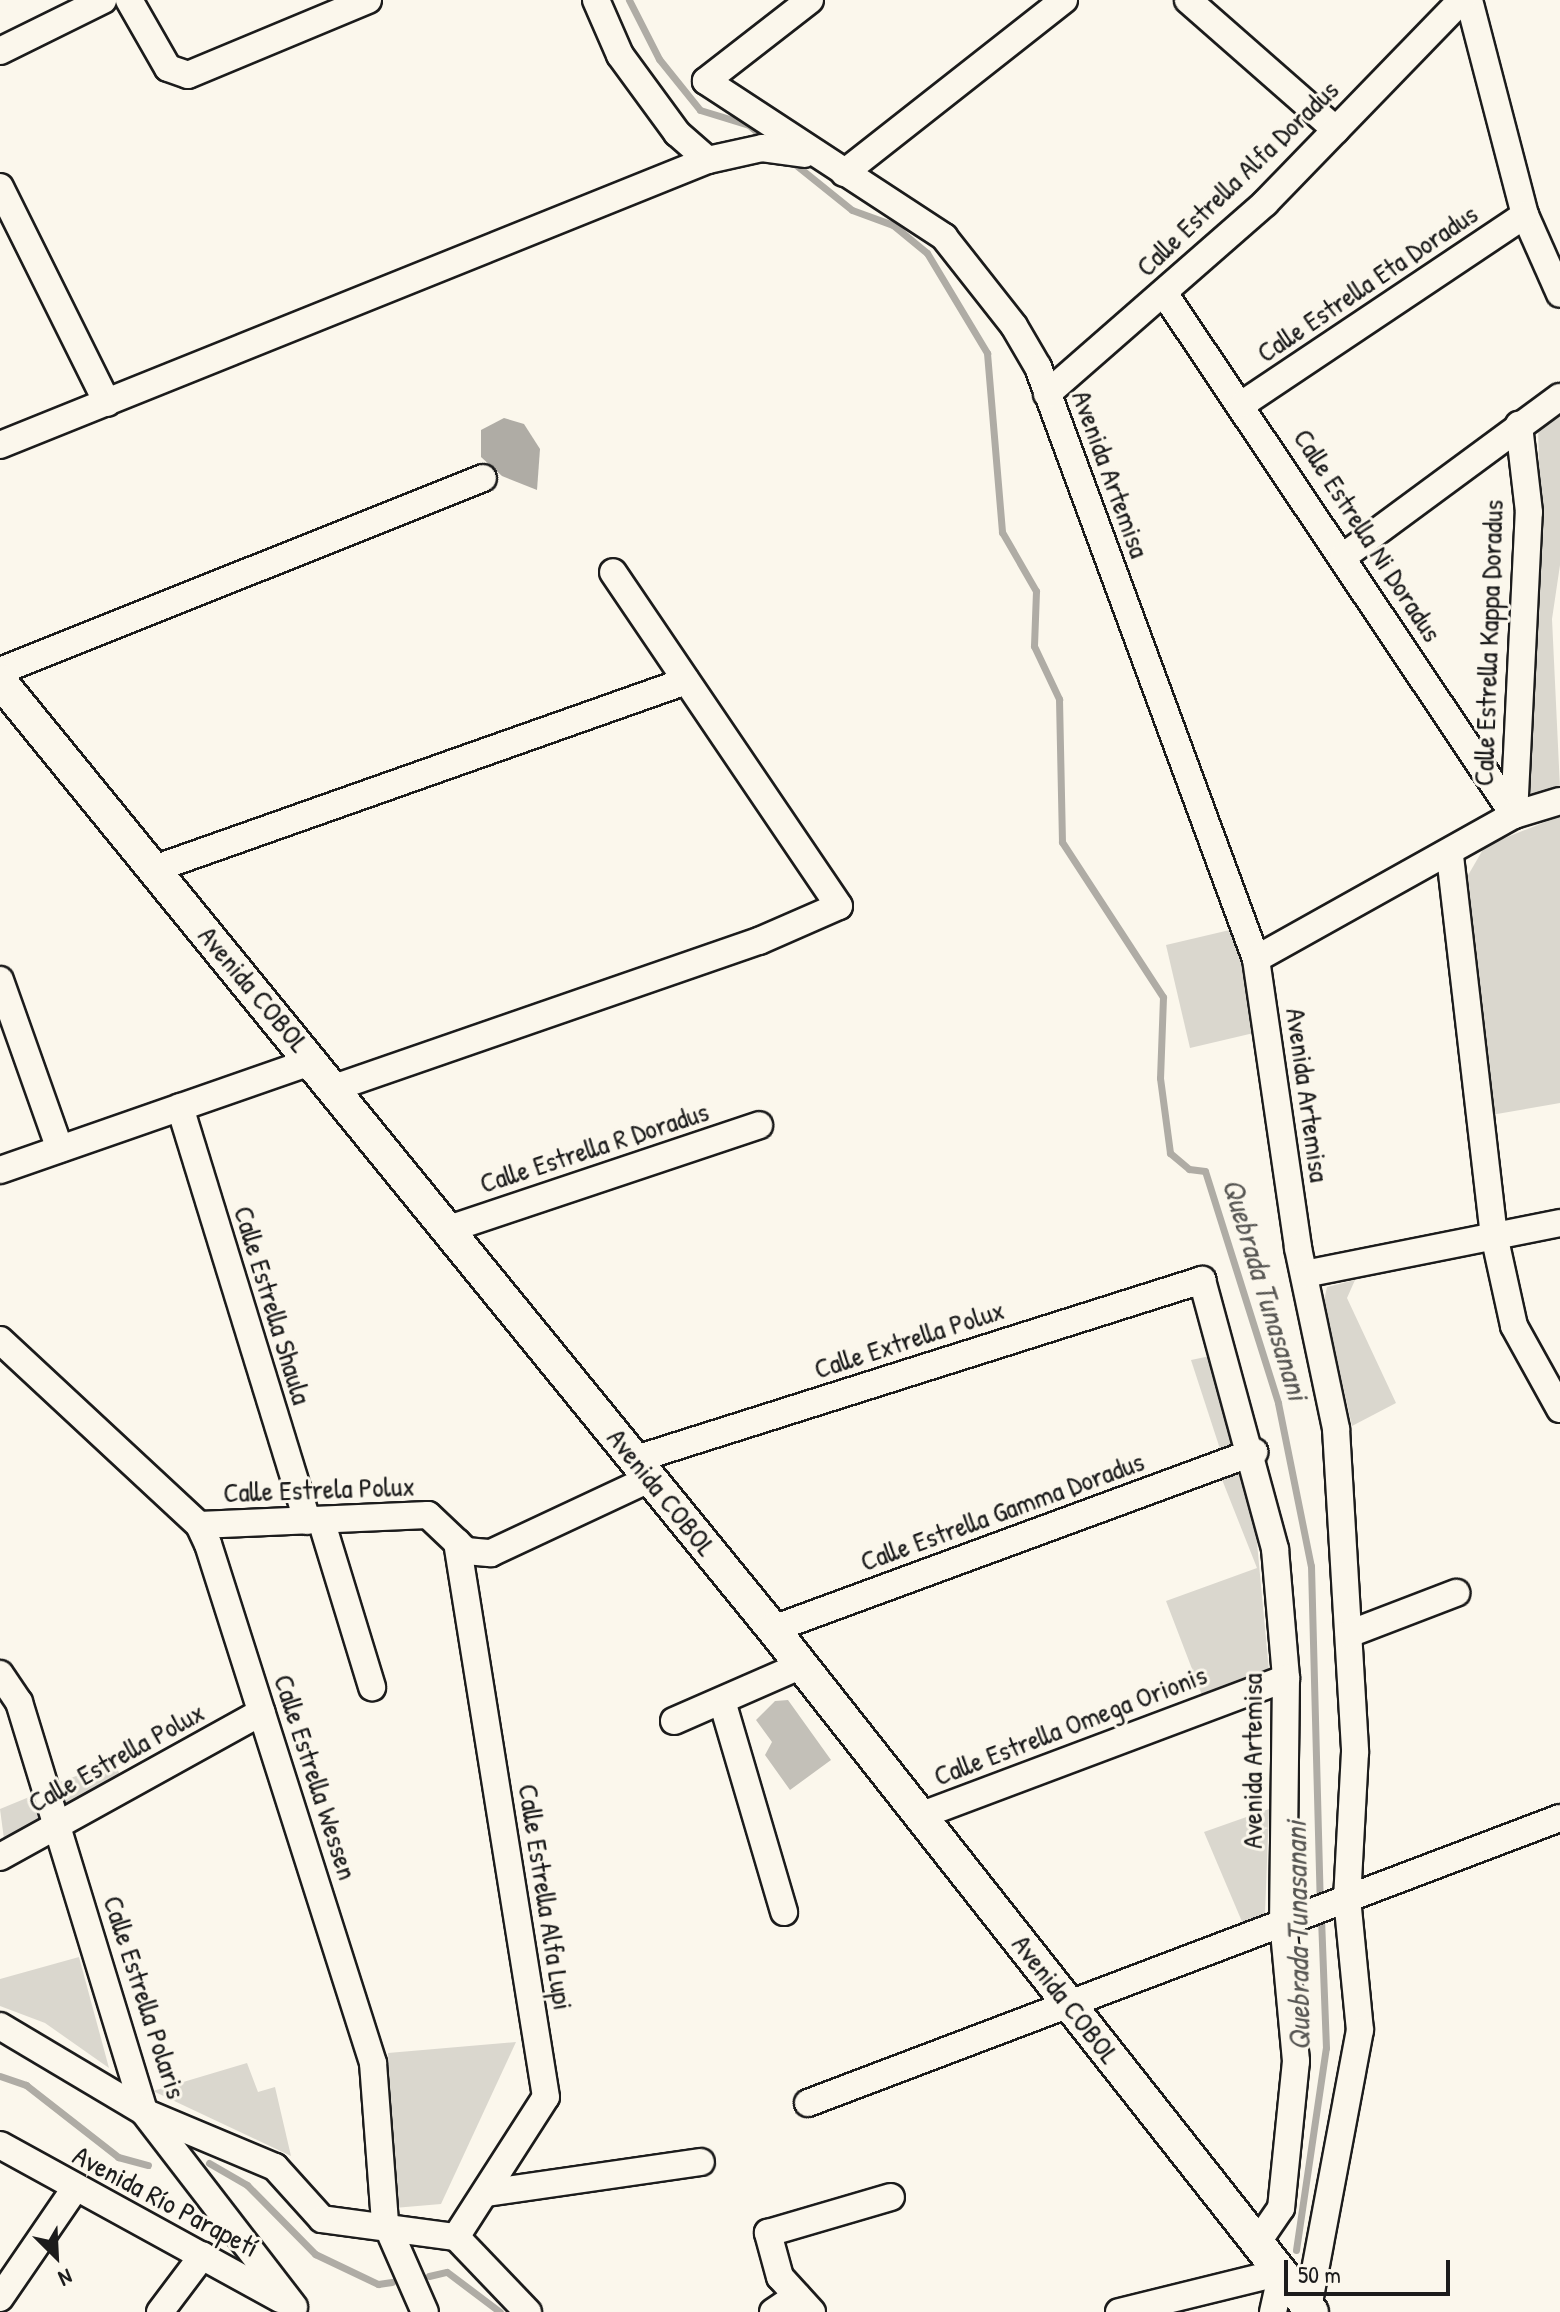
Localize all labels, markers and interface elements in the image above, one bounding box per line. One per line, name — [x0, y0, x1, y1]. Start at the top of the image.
street label: Calle Estrella Alfa Doradus — [1129, 73, 1345, 283]
street label: Calle Estrella Eta Doradus — [1250, 197, 1484, 369]
street label: Avenida Artemisa — [1065, 386, 1157, 562]
street label: Calle Estrella Ni Doradus — [1287, 422, 1449, 648]
street label: Calle Estrella Kappa Doradus — [1466, 499, 1510, 787]
street label: Avenida COBOL — [192, 919, 316, 1059]
street label: Avenida Artemisa — [1279, 1006, 1337, 1184]
street label: Calle Estrella R Doradus — [475, 1094, 713, 1200]
water label: Quebrada Tunasanani — [1215, 1174, 1317, 1404]
street label: Calle Estrella Shaula — [227, 1202, 319, 1408]
street label: Calle Extrella Polux — [810, 1292, 1008, 1386]
street label: Avenida COBOL — [600, 1421, 724, 1563]
street label: Calle Estrella Gamma Doradus — [856, 1444, 1148, 1578]
street label: Calle Estrela Polux — [223, 1469, 415, 1509]
street label: Calle Estrella Omega Orionis — [929, 1657, 1211, 1793]
street label: Calle Estrella Wessen — [267, 1670, 365, 1884]
street label: Avenida Artemisa — [1235, 1673, 1269, 1849]
street label: Calle Estrella Polux — [22, 1695, 210, 1819]
street label: Calle Estrella Alfa Lupi — [512, 1781, 580, 2013]
water label: Quebrada Tunasanani — [1277, 1821, 1317, 2051]
street label: Calle Estrella Polaris — [96, 1891, 194, 2103]
street label: Avenida COBOL — [1005, 1928, 1127, 2070]
street label: Avenida Río Parapetí — [68, 2138, 264, 2264]
north arrow — [16, 2216, 96, 2296]
scale bar — [1288, 2244, 1454, 2294]
text: 50 m — [1298, 2258, 1341, 2290]
text: N — [54, 2262, 77, 2294]

